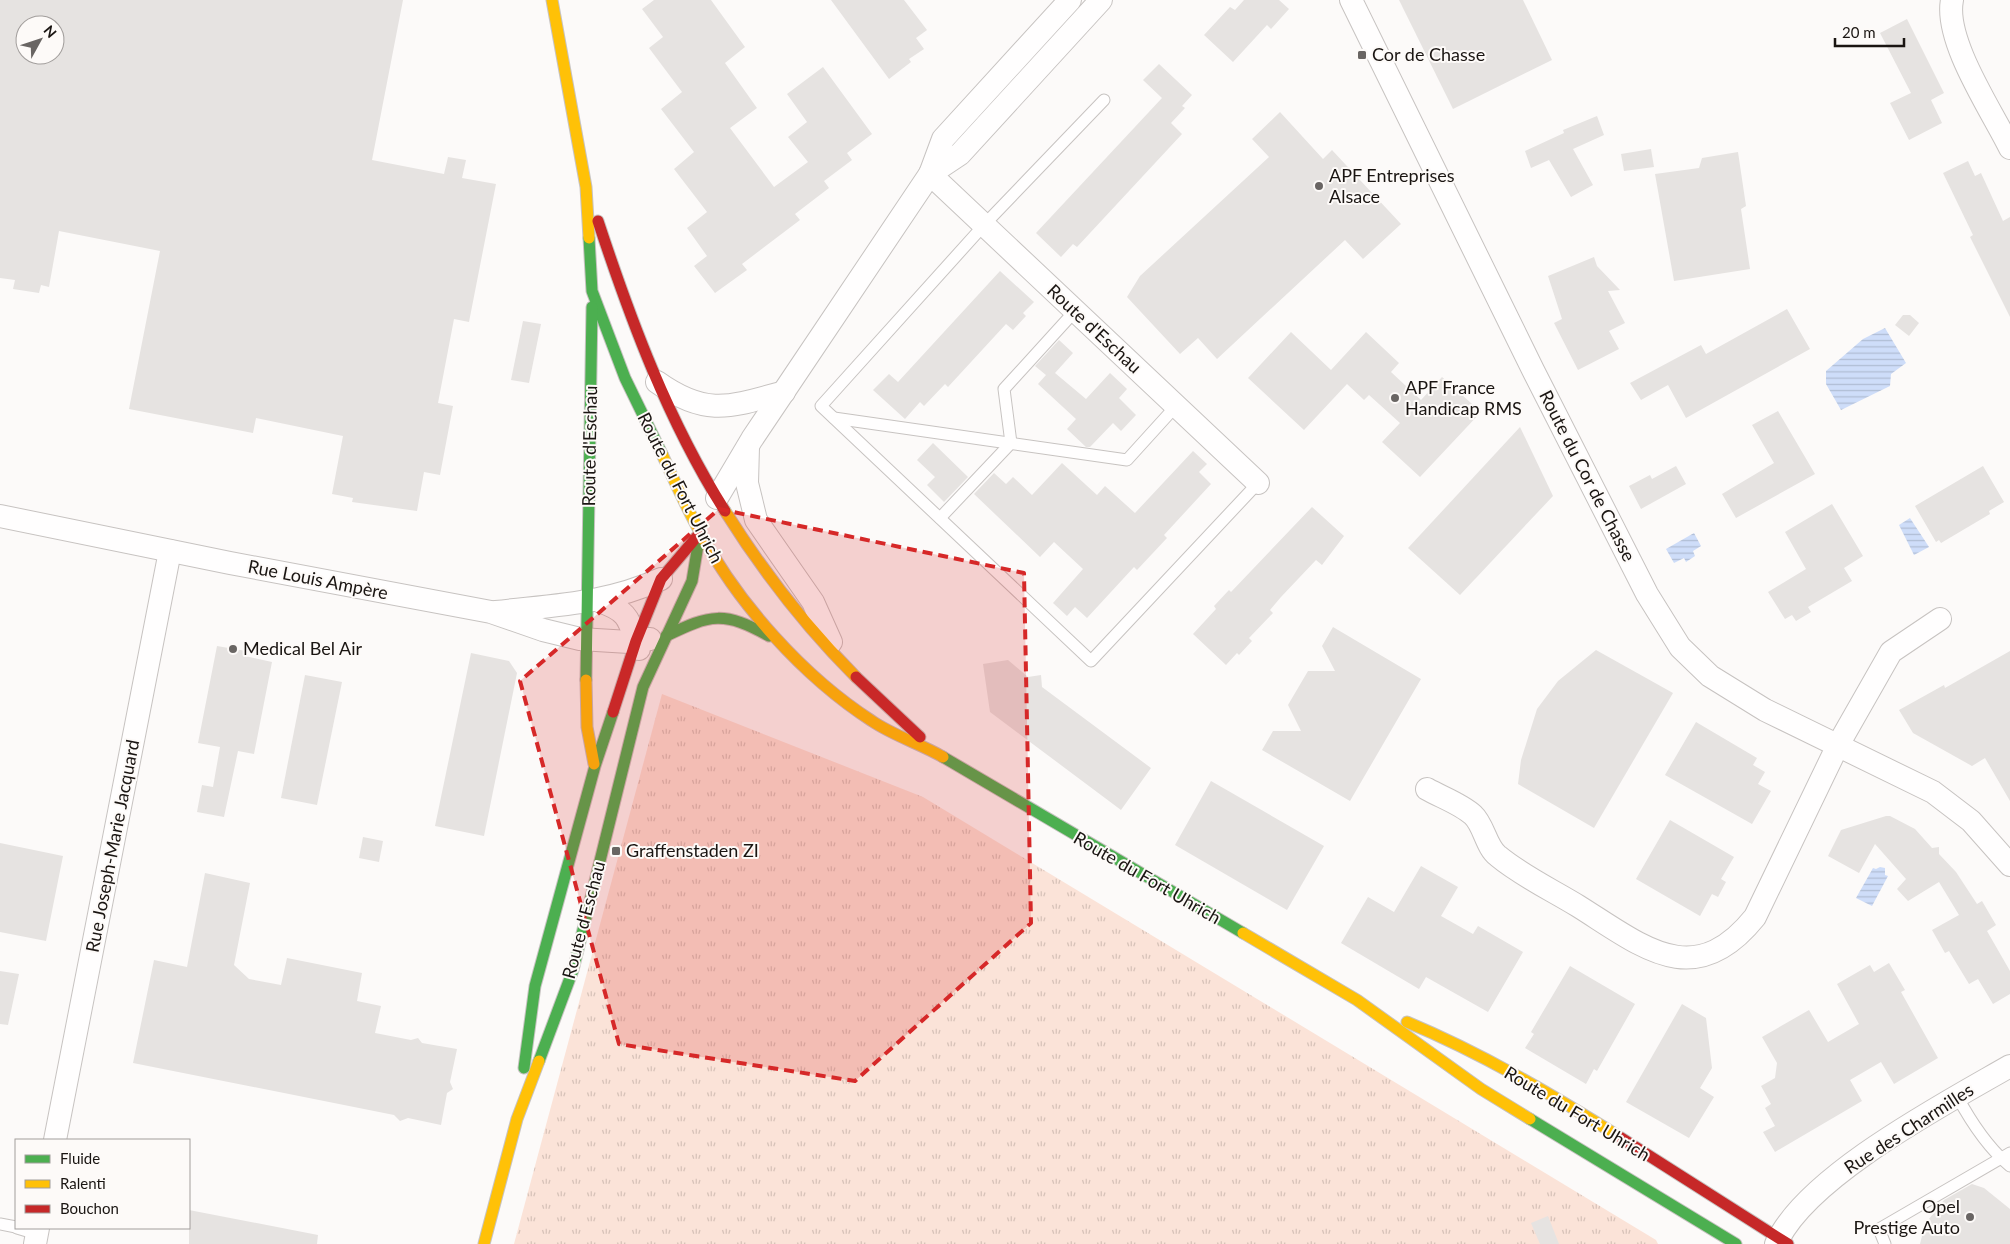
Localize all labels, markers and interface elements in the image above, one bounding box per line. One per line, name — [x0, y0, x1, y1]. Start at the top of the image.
north arrow — [15, 15, 65, 65]
scale bar — [1835, 15, 1904, 47]
text: N — [40, 22, 60, 41]
text: 20 m — [1842, 23, 1876, 41]
place label: Cor de Chasse — [1372, 43, 1485, 65]
marker: Cor de Chasse — [1356, 49, 1368, 61]
place label: APF Entreprises Alsace — [1329, 164, 1455, 207]
marker: APF Entreprises Alsace — [1313, 180, 1325, 192]
street label: Route d'Eschau — [1043, 279, 1146, 378]
place label: APF France Handicap RMS — [1405, 376, 1522, 419]
street label: Route d'Eschau — [577, 385, 601, 507]
street label: Route du Cor de Chasse — [1535, 386, 1641, 565]
marker: APF France Handicap RMS — [1389, 392, 1401, 404]
street label: Route du Fort Uhrich — [633, 409, 728, 567]
street label: Rue Louis Ampère — [246, 555, 390, 603]
place label: Medical Bel Air — [243, 637, 362, 659]
marker: Medical Bel Air — [227, 643, 239, 655]
street label: Rue Joseph-Marie Jacquard — [81, 738, 143, 954]
street label: Route du Fort Uhrich — [1070, 826, 1225, 928]
place label: Graffenstaden ZI — [626, 839, 759, 861]
marker: Graffenstaden ZI — [610, 845, 622, 857]
street label: Route d'Eschau — [557, 859, 609, 981]
street label: Route du Fort Uhrich — [1501, 1061, 1654, 1165]
street label: Rue des Charmilles — [1840, 1078, 1977, 1178]
legend — [15, 1139, 190, 1229]
text: Fluide — [60, 1149, 100, 1167]
text: Ralenti — [60, 1174, 106, 1192]
place label: Opel Prestige Auto — [1853, 1195, 1960, 1238]
text: Bouchon — [60, 1199, 119, 1217]
marker: Opel Prestige Auto — [1964, 1211, 1976, 1223]

